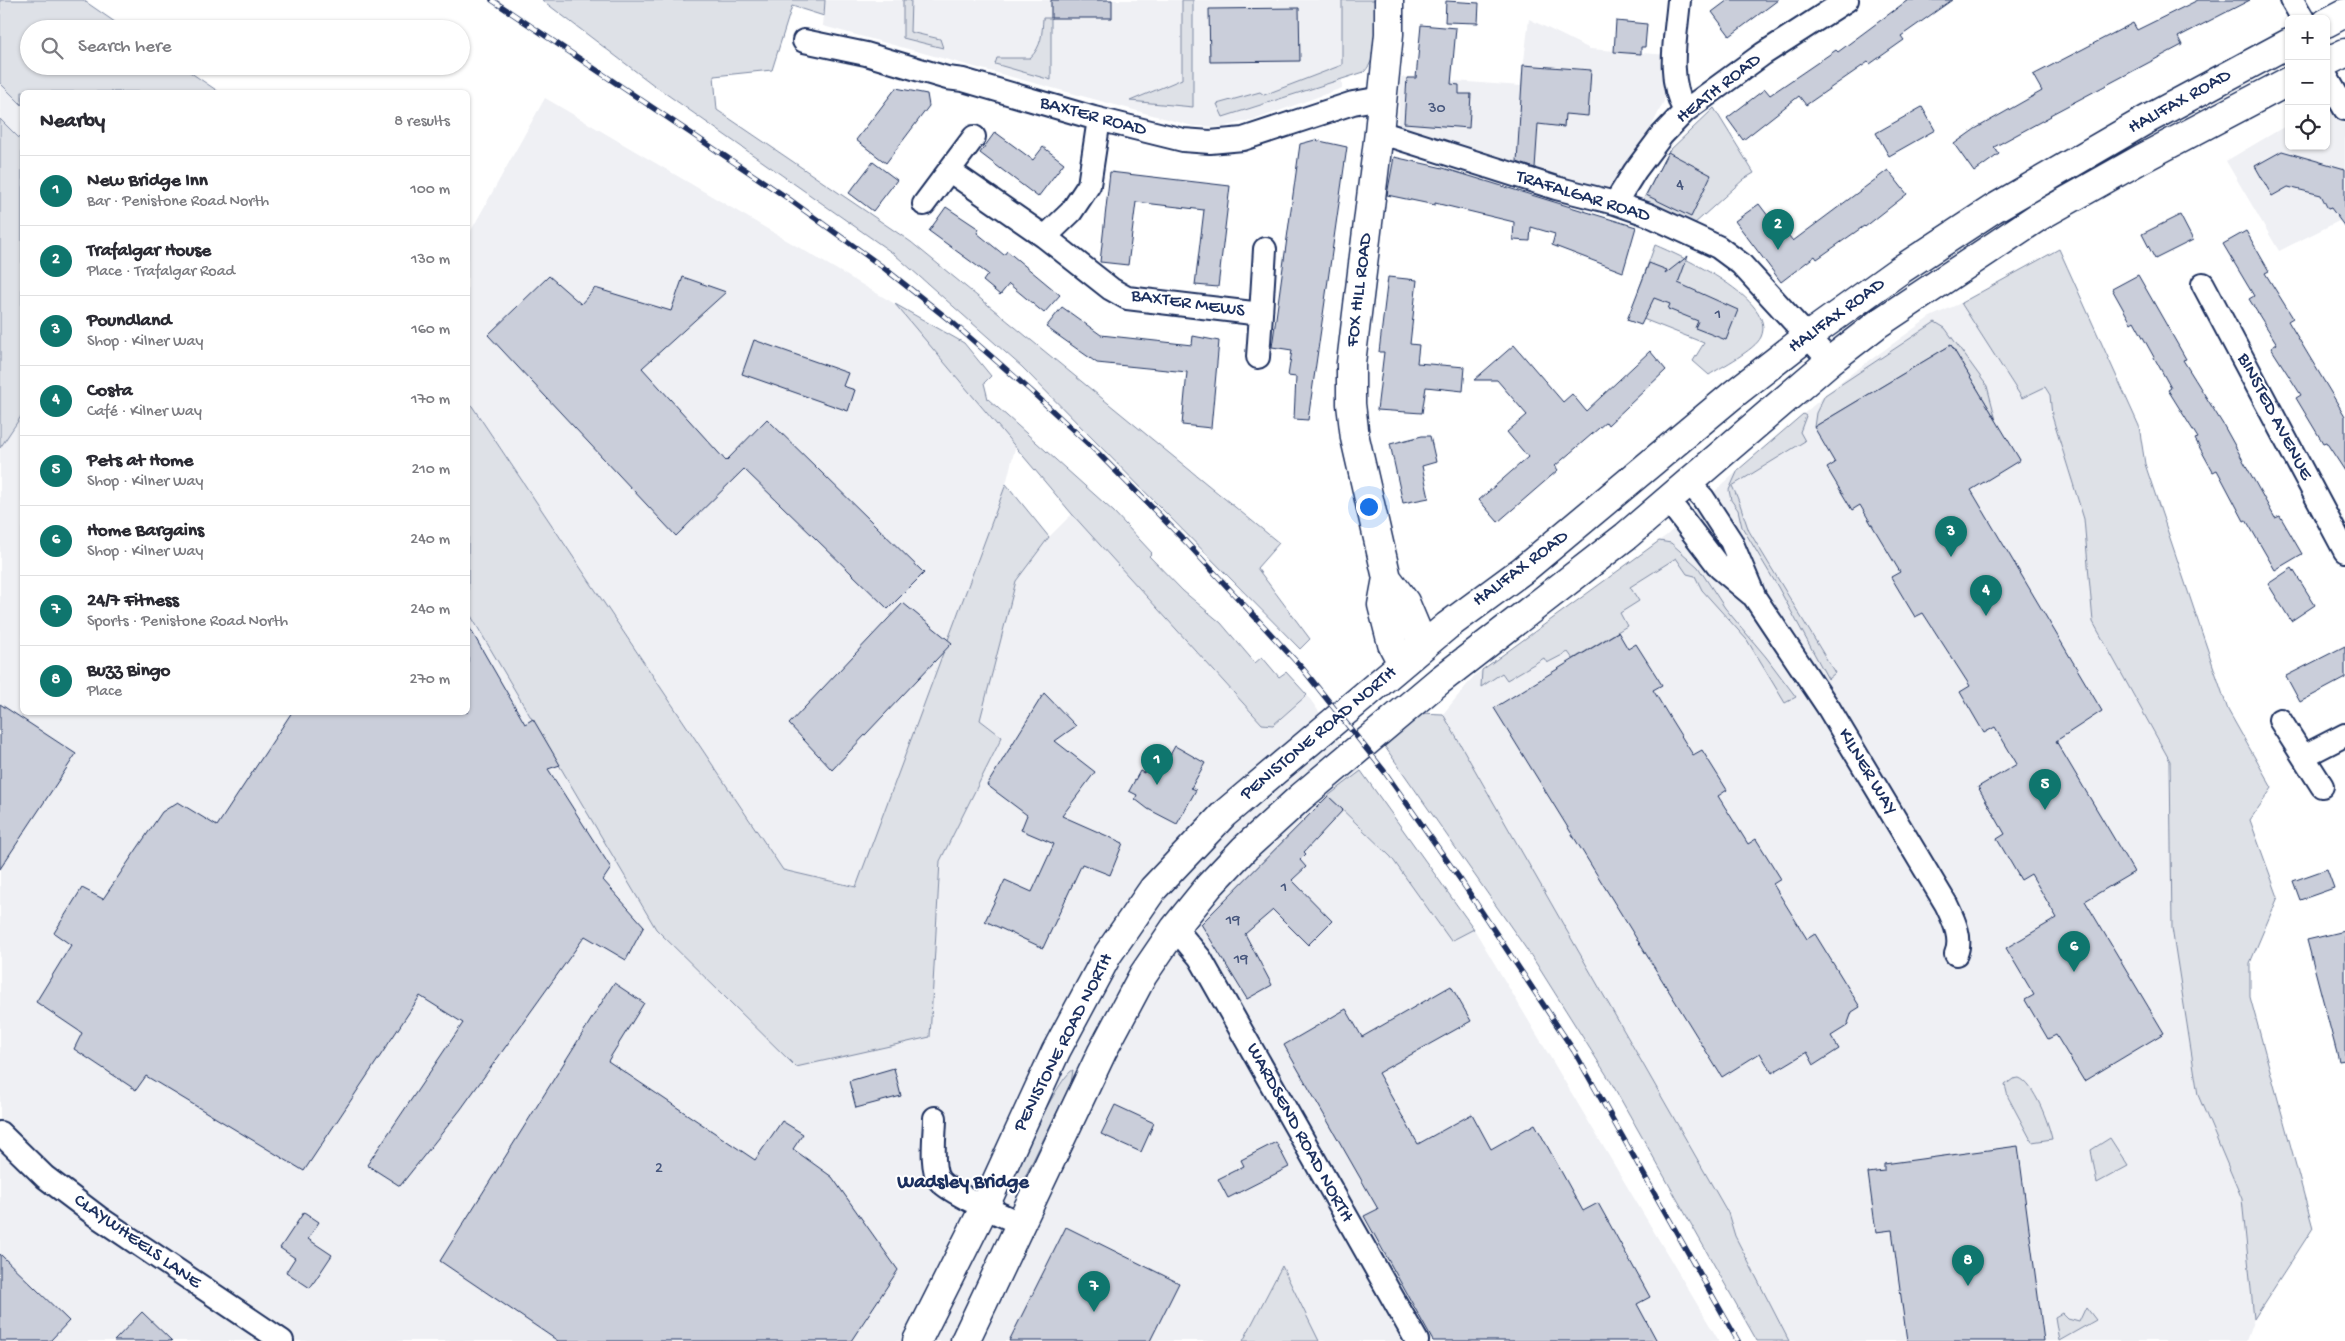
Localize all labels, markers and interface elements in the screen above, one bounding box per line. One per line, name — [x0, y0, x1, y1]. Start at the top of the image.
map controls — [2285, 15, 2330, 150]
button: + — [2285, 15, 2330, 60]
search box — [20, 20, 470, 75]
icon: search — [38, 34, 66, 62]
text: Search here — [78, 36, 172, 59]
street label: HEATH ROAD — [1672, 48, 1767, 129]
button: − — [2285, 60, 2330, 105]
street label: HALIFAX ROAD — [2125, 64, 2236, 140]
street label: BAXTER ROAD — [1036, 91, 1149, 142]
house number: 30 — [1427, 100, 1446, 119]
button: locate — [2285, 105, 2330, 150]
text: Nearby — [40, 110, 105, 135]
text: 8 results — [394, 113, 450, 132]
street label: TRAFALGAR ROAD — [1512, 165, 1653, 228]
text: New Bridge Inn — [87, 170, 208, 193]
house number: 4 — [1676, 177, 1684, 196]
text: 1 — [53, 181, 59, 200]
text: 100 m — [410, 181, 450, 200]
text: Bar · Penistone Road North — [87, 193, 269, 212]
pin: 2 — [1762, 209, 1794, 250]
street label: FOX HILL ROAD — [1341, 231, 1378, 349]
text: Trafalgar House — [87, 240, 211, 263]
text: 2 — [52, 251, 60, 270]
text: 130 m — [411, 251, 450, 270]
text: Place · Trafalgar Road — [87, 263, 235, 282]
street label: HALIFAX ROAD — [1784, 273, 1890, 359]
street label: BAXTER MEWS — [1129, 284, 1247, 323]
house number: 1 — [1714, 306, 1721, 325]
text: Poundland — [87, 310, 171, 333]
text: 3 — [52, 321, 60, 340]
text: 160 m — [411, 321, 450, 340]
text: Shop · Kilner Way — [87, 333, 203, 352]
street label: BINSTED AVENUE — [2230, 349, 2318, 485]
text: Costa — [87, 380, 132, 403]
text: 4 — [52, 391, 60, 410]
text: 170 m — [411, 391, 450, 410]
text: Café · Kilner Way — [87, 403, 202, 422]
text: Pets at Home — [87, 450, 193, 473]
text: 5 — [52, 461, 60, 480]
text: 210 m — [411, 461, 450, 480]
text: Shop · Kilner Way — [87, 473, 203, 492]
your location — [1356, 494, 1382, 520]
pin: 3 — [1935, 516, 1967, 557]
text: Home Bargains — [87, 520, 204, 543]
street label: HALIFAX ROAD — [1469, 525, 1574, 613]
text: 6 — [52, 531, 60, 550]
text: 240 m — [410, 531, 450, 550]
text: Shop · Kilner Way — [87, 543, 203, 562]
pin: 4 — [1970, 575, 2002, 616]
text: 24/7 Fitness — [87, 590, 179, 613]
text: 7 — [52, 601, 60, 620]
text: 240 m — [410, 601, 450, 620]
text: Sports · Penistone Road North — [87, 613, 288, 632]
text: Buzz Bingo — [87, 660, 170, 683]
street label: PENISTONE ROAD NORTH — [1235, 662, 1402, 807]
text: 8 — [52, 671, 60, 690]
text: 270 m — [410, 671, 450, 690]
text: Place — [87, 683, 122, 702]
street label: KILNER WAY — [1832, 725, 1902, 820]
pin: 1 — [1141, 744, 1173, 785]
pin: 5 — [2029, 769, 2061, 810]
house number: 1 — [1280, 879, 1287, 898]
house number: 19 — [1225, 912, 1240, 931]
pin: 6 — [2058, 931, 2090, 972]
street label: PENISTONE ROAD NORTH — [1009, 950, 1119, 1137]
house number: 19 — [1233, 951, 1248, 970]
street label: WARDSEND ROAD NORTH — [1240, 1039, 1358, 1227]
house number: 2 — [655, 1160, 663, 1179]
district label: Wadsley Bridge — [896, 1172, 1029, 1195]
street label: CLAYWHEELS LANE — [69, 1189, 206, 1295]
pin: 8 — [1952, 1245, 1984, 1286]
pin: 7 — [1078, 1271, 1110, 1312]

